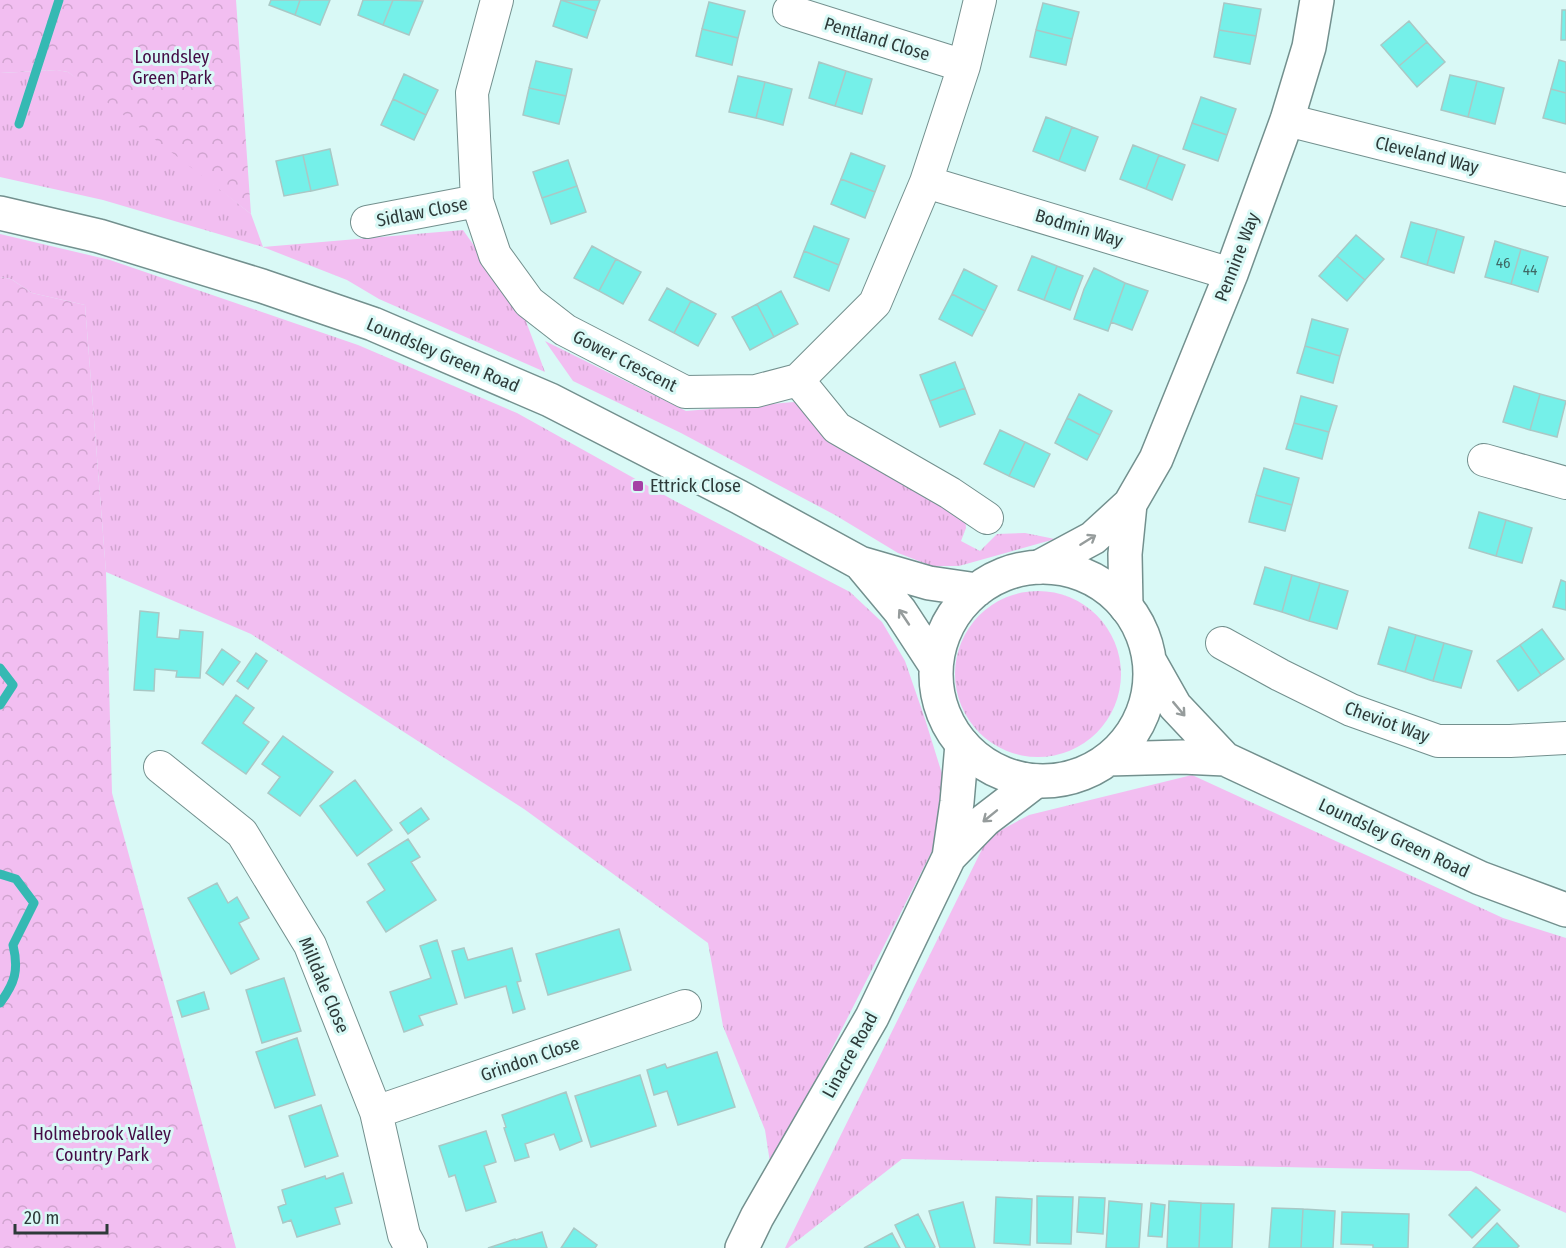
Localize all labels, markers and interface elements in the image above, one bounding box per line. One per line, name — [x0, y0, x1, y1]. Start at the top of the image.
street label: Pentland Close — [821, 12, 933, 66]
park label: Loundsley Green Park — [132, 46, 212, 89]
street label: Cleveland Way — [1373, 132, 1481, 178]
street label: Sidlaw Close — [375, 192, 469, 232]
street label: Bodmin Way — [1032, 204, 1126, 252]
street label: Pennine Way — [1210, 209, 1264, 305]
house number: 46 — [1496, 254, 1510, 272]
house number: 44 — [1523, 261, 1537, 279]
street label: Loundsley Green Road — [363, 313, 523, 397]
street label: Gower Crescent — [569, 325, 681, 397]
place label: Ettrick Close — [650, 475, 741, 497]
marker: Ettrick Close — [631, 479, 645, 493]
one-way arrow — [1079, 534, 1096, 546]
one-way arrow — [898, 610, 910, 626]
street label: Cheviot Way — [1341, 696, 1433, 748]
one-way arrow — [1173, 701, 1186, 717]
street label: Loundsley Green Road — [1315, 793, 1473, 883]
one-way arrow — [982, 810, 998, 823]
street label: Milldale Close — [294, 934, 354, 1037]
street label: Linacre Road — [817, 1008, 883, 1102]
street label: Grindon Close — [478, 1032, 582, 1086]
park label: Holmebrook Valley Country Park — [33, 1123, 171, 1166]
scale bar — [15, 1197, 106, 1235]
text: 20 m — [24, 1207, 59, 1229]

